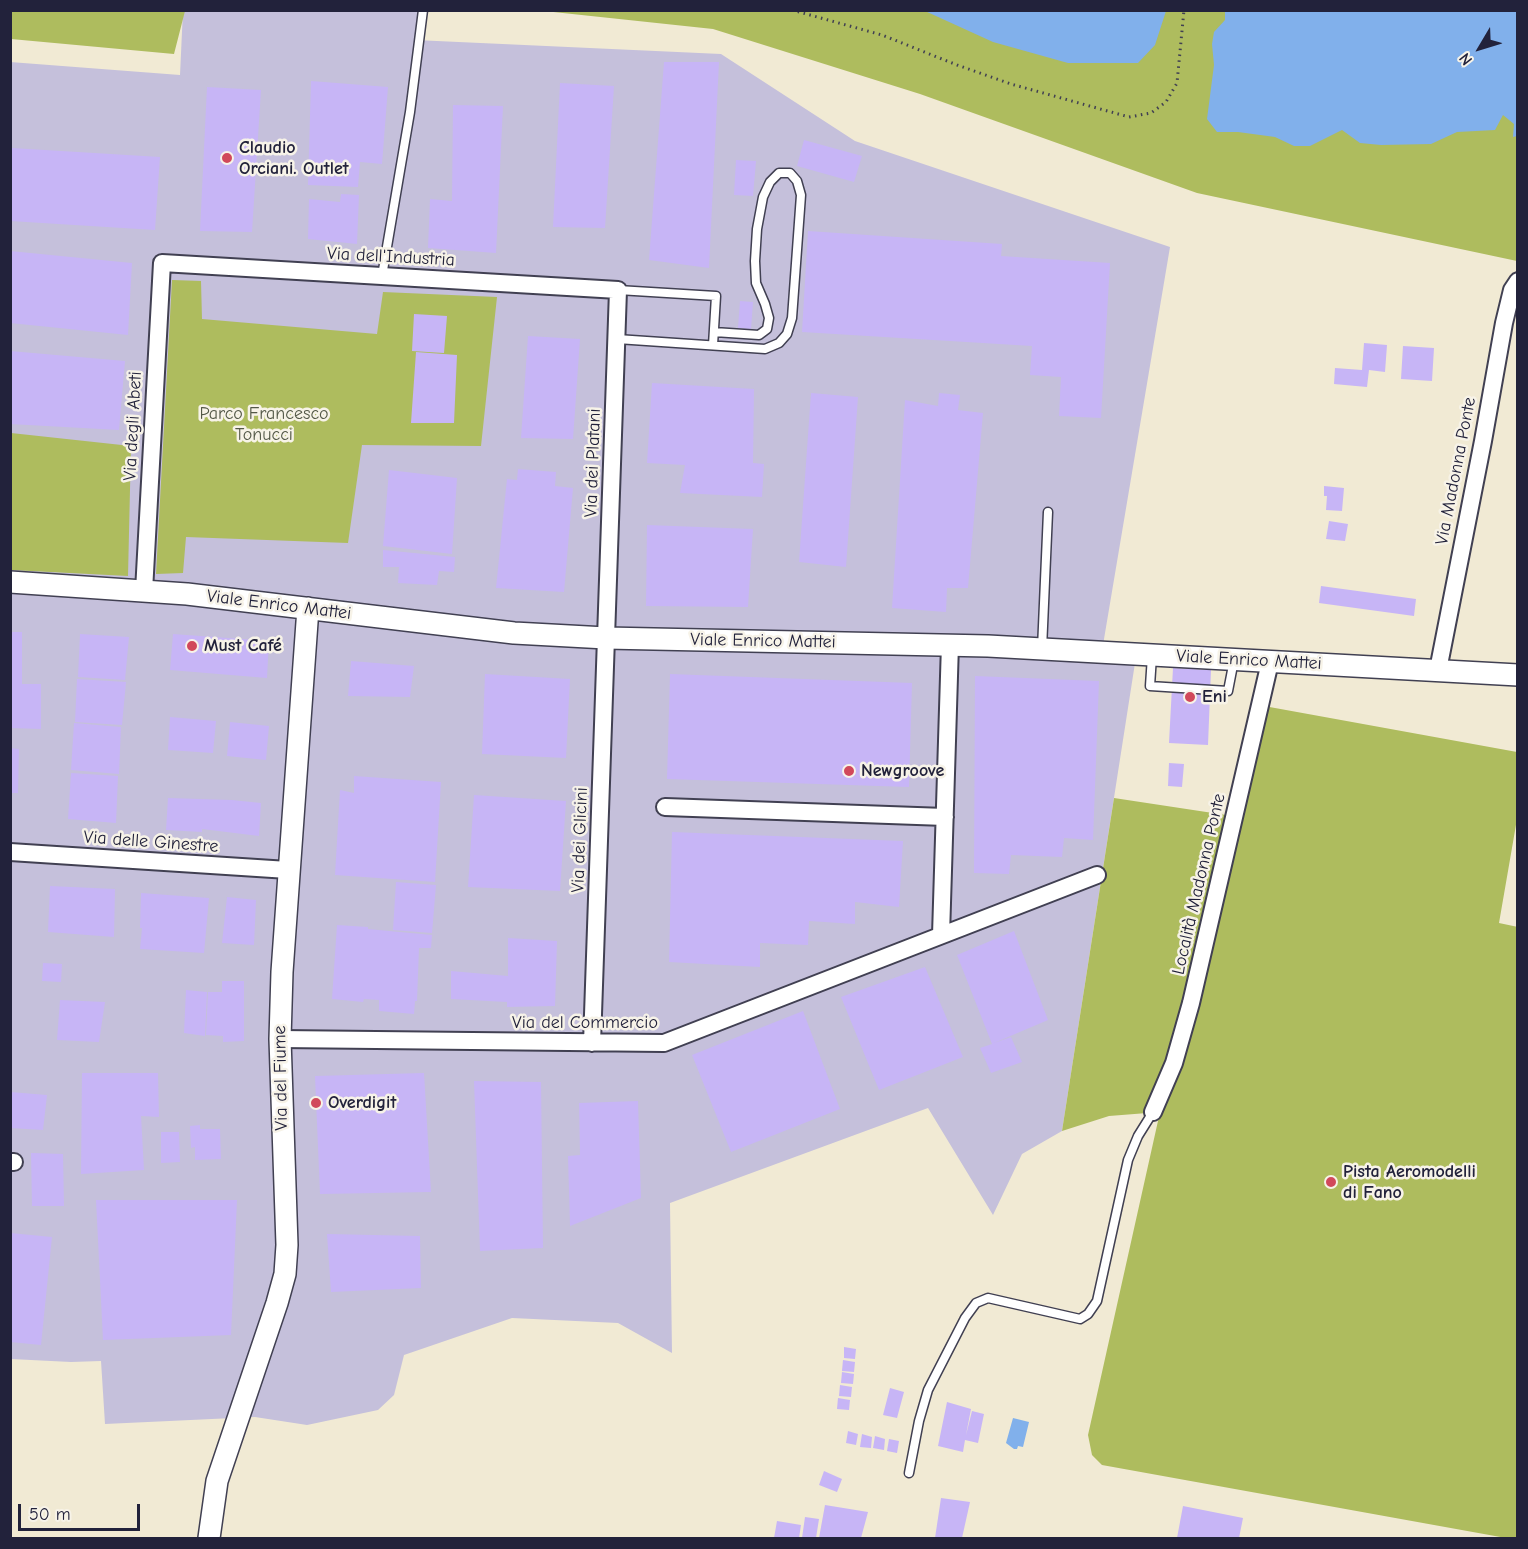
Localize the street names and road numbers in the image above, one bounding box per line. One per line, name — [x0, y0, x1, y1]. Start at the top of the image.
street label: Via dell'Industria — [327, 243, 455, 271]
street label: Via degli Abeti — [119, 371, 147, 481]
street label: Via Madonna Ponte — [1431, 395, 1481, 547]
street label: Via dei Platani — [580, 408, 606, 518]
street label: Viale Enrico Mattei — [205, 585, 353, 625]
street label: Viale Enrico Mattei — [690, 629, 836, 653]
street label: Viale Enrico Mattei — [1176, 645, 1322, 675]
street label: Via dei Glicini — [567, 787, 593, 893]
street label: Località Madonna Ponte — [1168, 791, 1230, 977]
street label: Via delle Ginestre — [83, 827, 219, 857]
street label: Via del Commercio — [512, 1012, 658, 1034]
street label: Via del Fiume — [269, 1025, 293, 1131]

